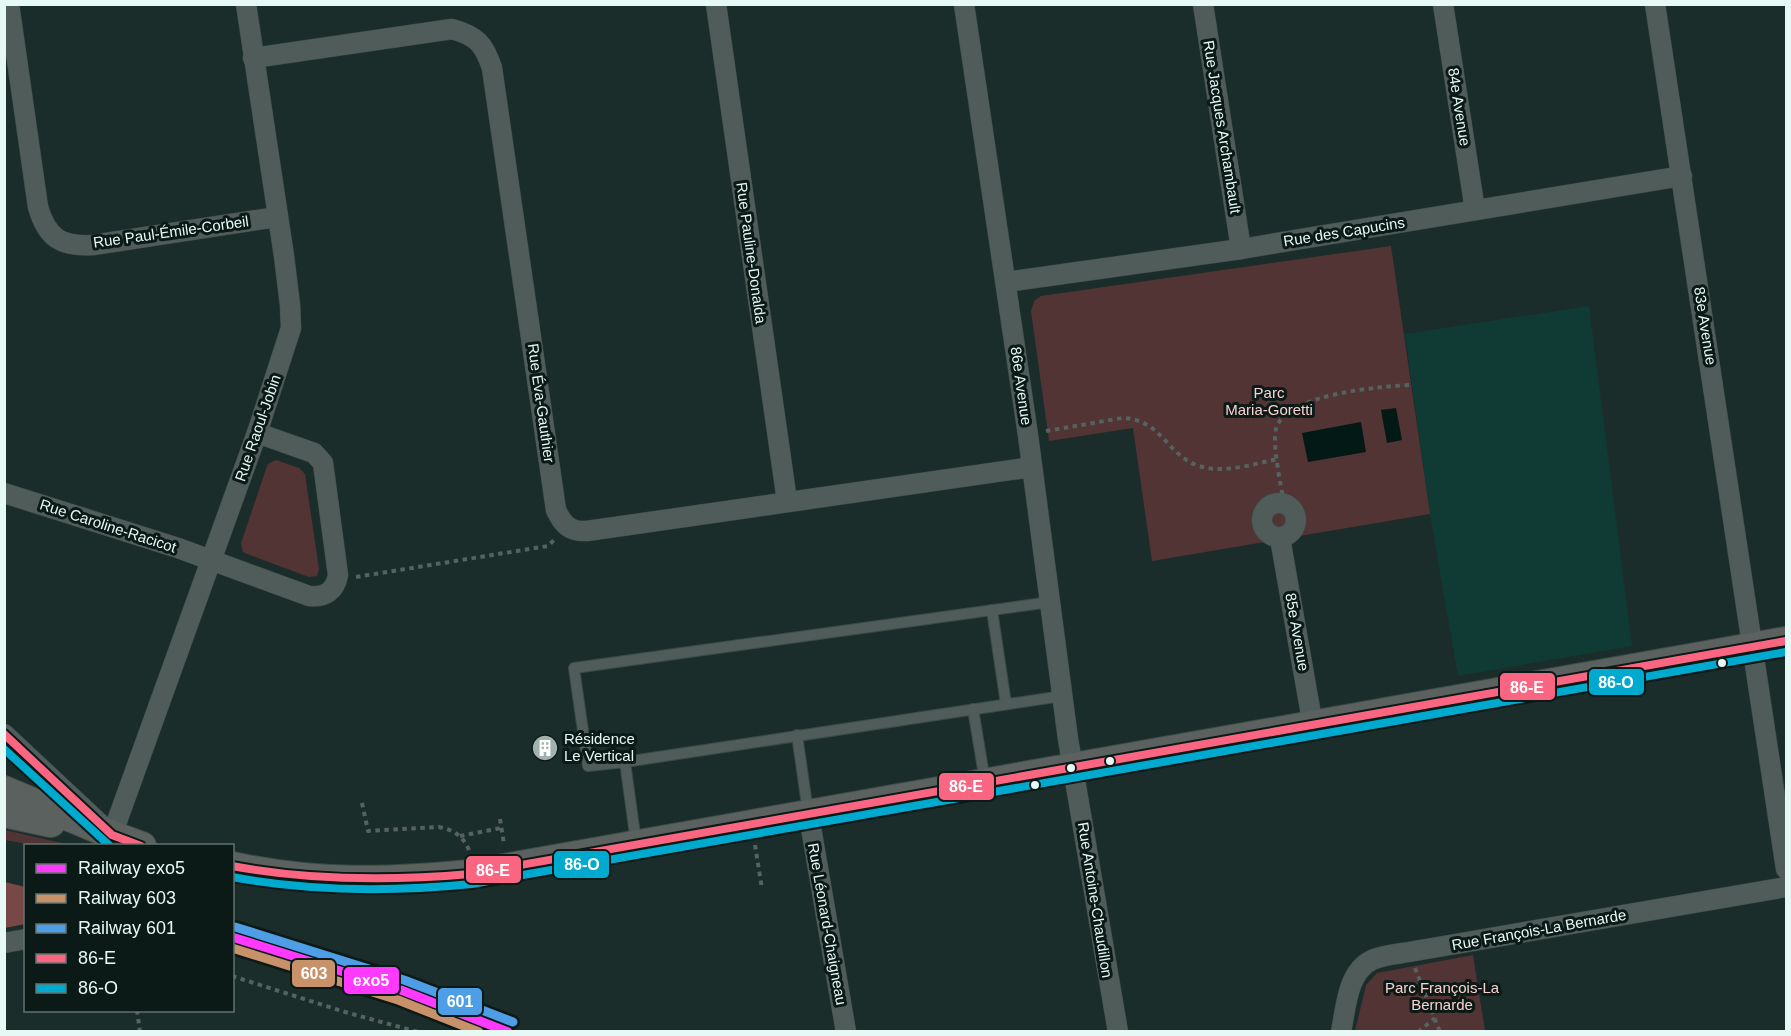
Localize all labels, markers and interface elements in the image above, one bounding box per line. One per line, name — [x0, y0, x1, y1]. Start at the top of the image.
street label: Rue Jacques Archambault — [1200, 39, 1245, 216]
street label: 84e Avenue — [1445, 67, 1474, 147]
street label: Rue Pauline-Donalda — [733, 181, 770, 325]
street label: Rue Paul-Émile-Corbeil — [92, 212, 250, 251]
street label: Rue des Capucins — [1282, 214, 1406, 249]
street label: 83e Avenue — [1691, 286, 1720, 366]
street label: Rue Éva-Gauthier — [525, 342, 558, 464]
street label: 86e Avenue — [1008, 346, 1035, 426]
street label: Rue Raoul-Jobin — [231, 372, 284, 483]
park label: Parc Maria-Goretti — [1225, 384, 1313, 418]
street label: Rue Caroline-Racicot — [38, 495, 179, 556]
street label: 85e Avenue — [1282, 592, 1313, 672]
unlabelled marker — [1716, 657, 1728, 669]
line badge: 86-O — [1588, 668, 1645, 696]
line badge: 86-E — [1499, 672, 1556, 701]
text: 86-O — [1598, 674, 1634, 691]
text: 86-E — [1510, 679, 1544, 696]
place label: Résidence Le Vertical — [564, 730, 635, 764]
building icon: Résidence Le Vertical — [530, 733, 560, 763]
unlabelled marker — [1104, 755, 1116, 767]
unlabelled marker — [1065, 762, 1077, 774]
line badge: 86-E — [938, 772, 995, 801]
text: 86-E — [949, 778, 983, 795]
unlabelled marker — [1029, 779, 1041, 791]
street label: Rue Antoine-Chaudillon — [1075, 821, 1116, 979]
street label: Rue Léonard-Chaigneau — [805, 842, 850, 1006]
legend — [24, 844, 234, 1012]
line badge: 86-O — [553, 850, 610, 879]
line badge: 86-E — [465, 855, 522, 884]
text: 86-O — [564, 856, 600, 873]
text: Railway exo5 — [78, 858, 185, 878]
text: 86-E — [476, 862, 510, 879]
text: Railway 603 — [78, 888, 176, 908]
street label: Rue François-La Bernarde — [1450, 906, 1627, 953]
text: Railway 601 — [78, 918, 176, 938]
text: 86-E — [78, 948, 116, 968]
line badge: 603 — [291, 959, 336, 988]
text: 603 — [301, 965, 327, 982]
line badge: exo5 — [343, 966, 400, 995]
text: exo5 — [353, 972, 389, 989]
text: 86-O — [78, 978, 118, 998]
park label: Parc François-La Bernarde — [1385, 979, 1500, 1013]
line badge: 601 — [437, 987, 483, 1016]
text: 601 — [447, 993, 473, 1010]

